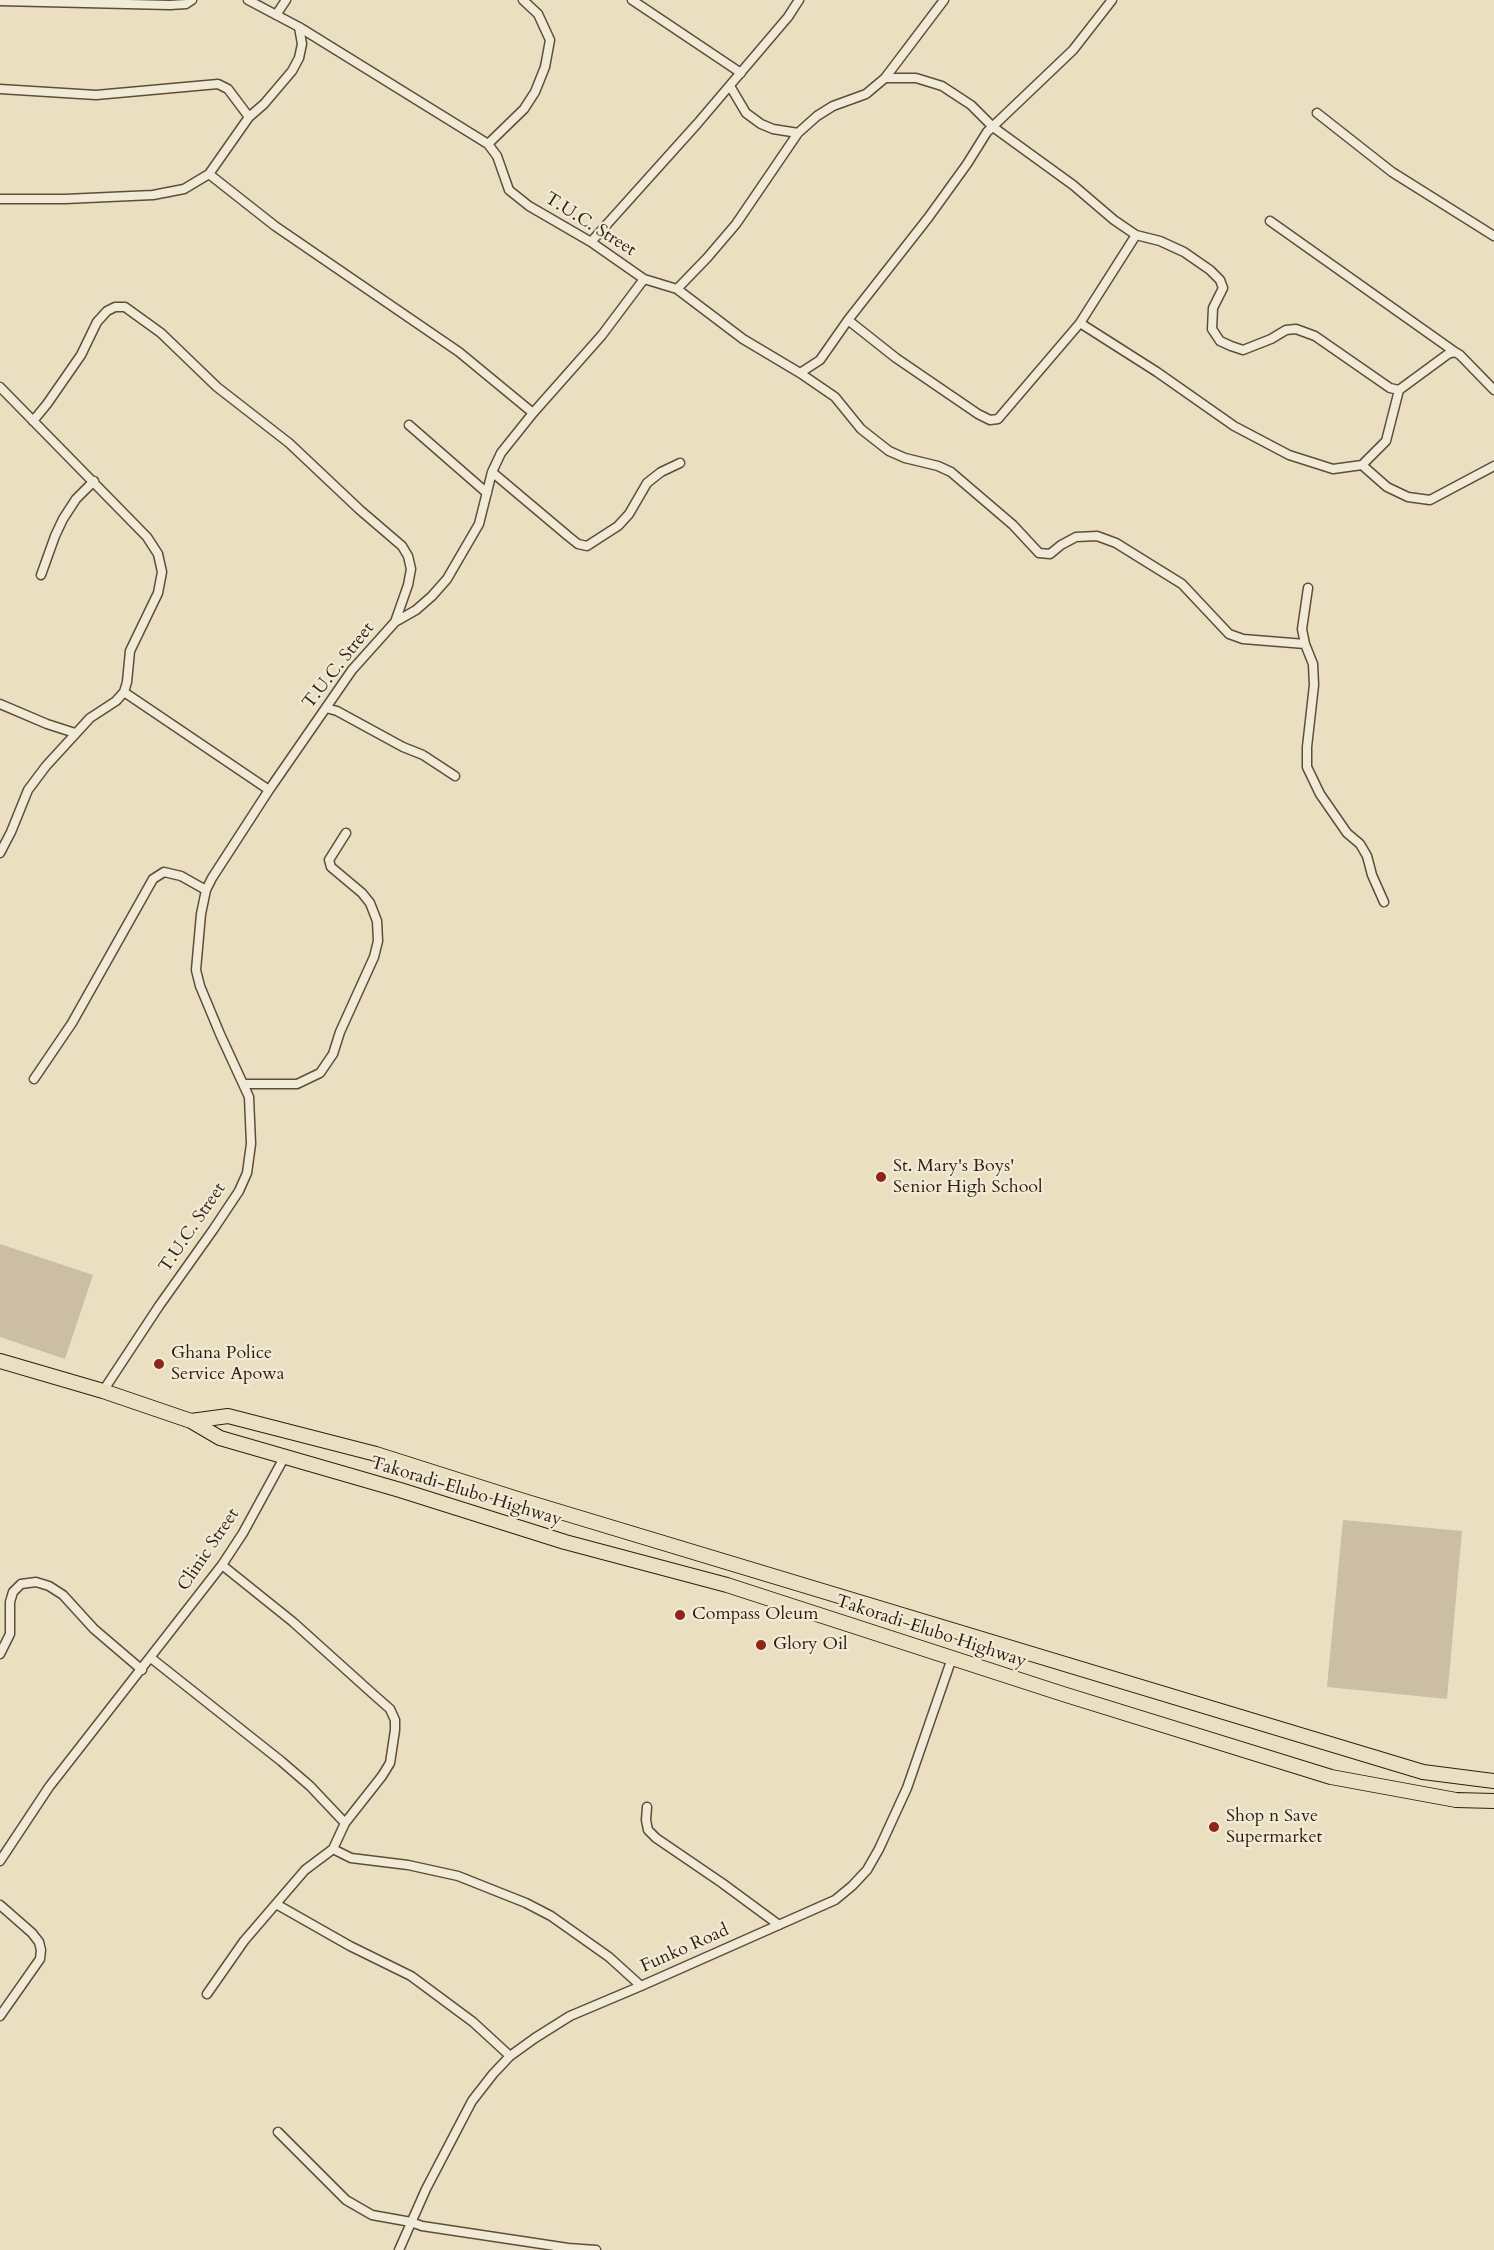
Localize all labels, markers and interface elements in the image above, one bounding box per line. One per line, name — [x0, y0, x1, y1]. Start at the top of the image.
street label: T.U.C. Street — [540, 188, 640, 262]
street label: T.U.C. Street — [299, 619, 379, 713]
place label: St. Mary's Boys' Senior High School — [893, 1156, 1043, 1198]
marker: St. Mary's Boys' Senior High School — [874, 1170, 888, 1184]
street label: T.U.C. Street — [155, 1179, 231, 1277]
place label: Ghana Police Service Apowa — [171, 1343, 284, 1386]
marker: Ghana Police Service Apowa — [152, 1357, 166, 1371]
street label: Takoradi-Elubo Highway — [368, 1453, 564, 1531]
street label: Clinic Street — [173, 1505, 245, 1595]
street label: Takoradi-Elubo Highway — [833, 1591, 1029, 1673]
place label: Compass Oleum — [692, 1604, 818, 1626]
marker: Compass Oleum — [673, 1608, 687, 1622]
place label: Glory Oil — [773, 1634, 848, 1656]
marker: Glory Oil — [754, 1638, 768, 1652]
place label: Shop n Save Supermarket — [1226, 1806, 1322, 1848]
marker: Shop n Save Supermarket — [1207, 1820, 1221, 1834]
street label: Funko Road — [638, 1920, 732, 1978]

